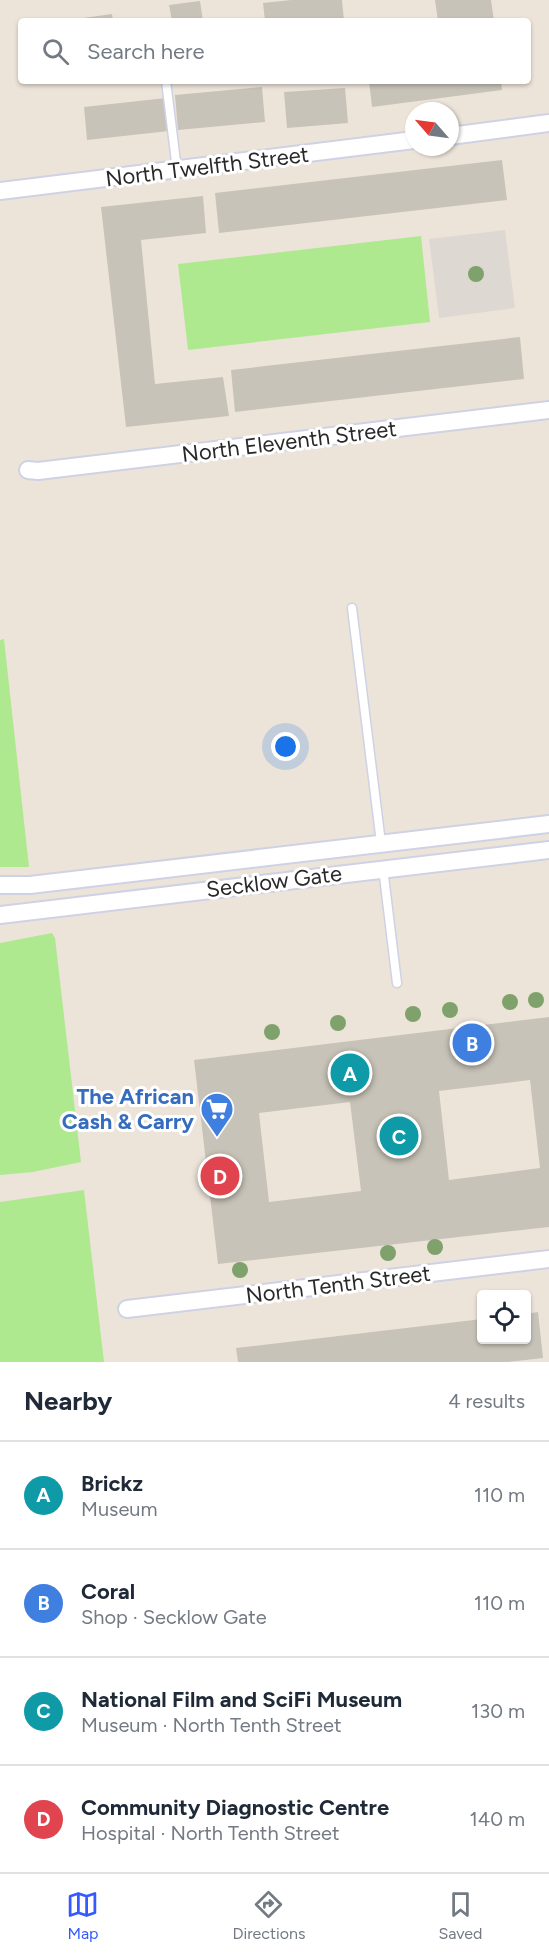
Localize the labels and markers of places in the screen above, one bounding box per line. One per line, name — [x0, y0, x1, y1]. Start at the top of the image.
pin: B — [452, 1020, 492, 1066]
pin: A — [330, 1050, 370, 1096]
place label: The African Cash & Carry — [62, 1083, 194, 1135]
supermarket icon: The African Cash & Carry — [199, 1091, 235, 1138]
pin: C — [380, 1114, 418, 1158]
pin: D — [200, 1154, 240, 1198]

